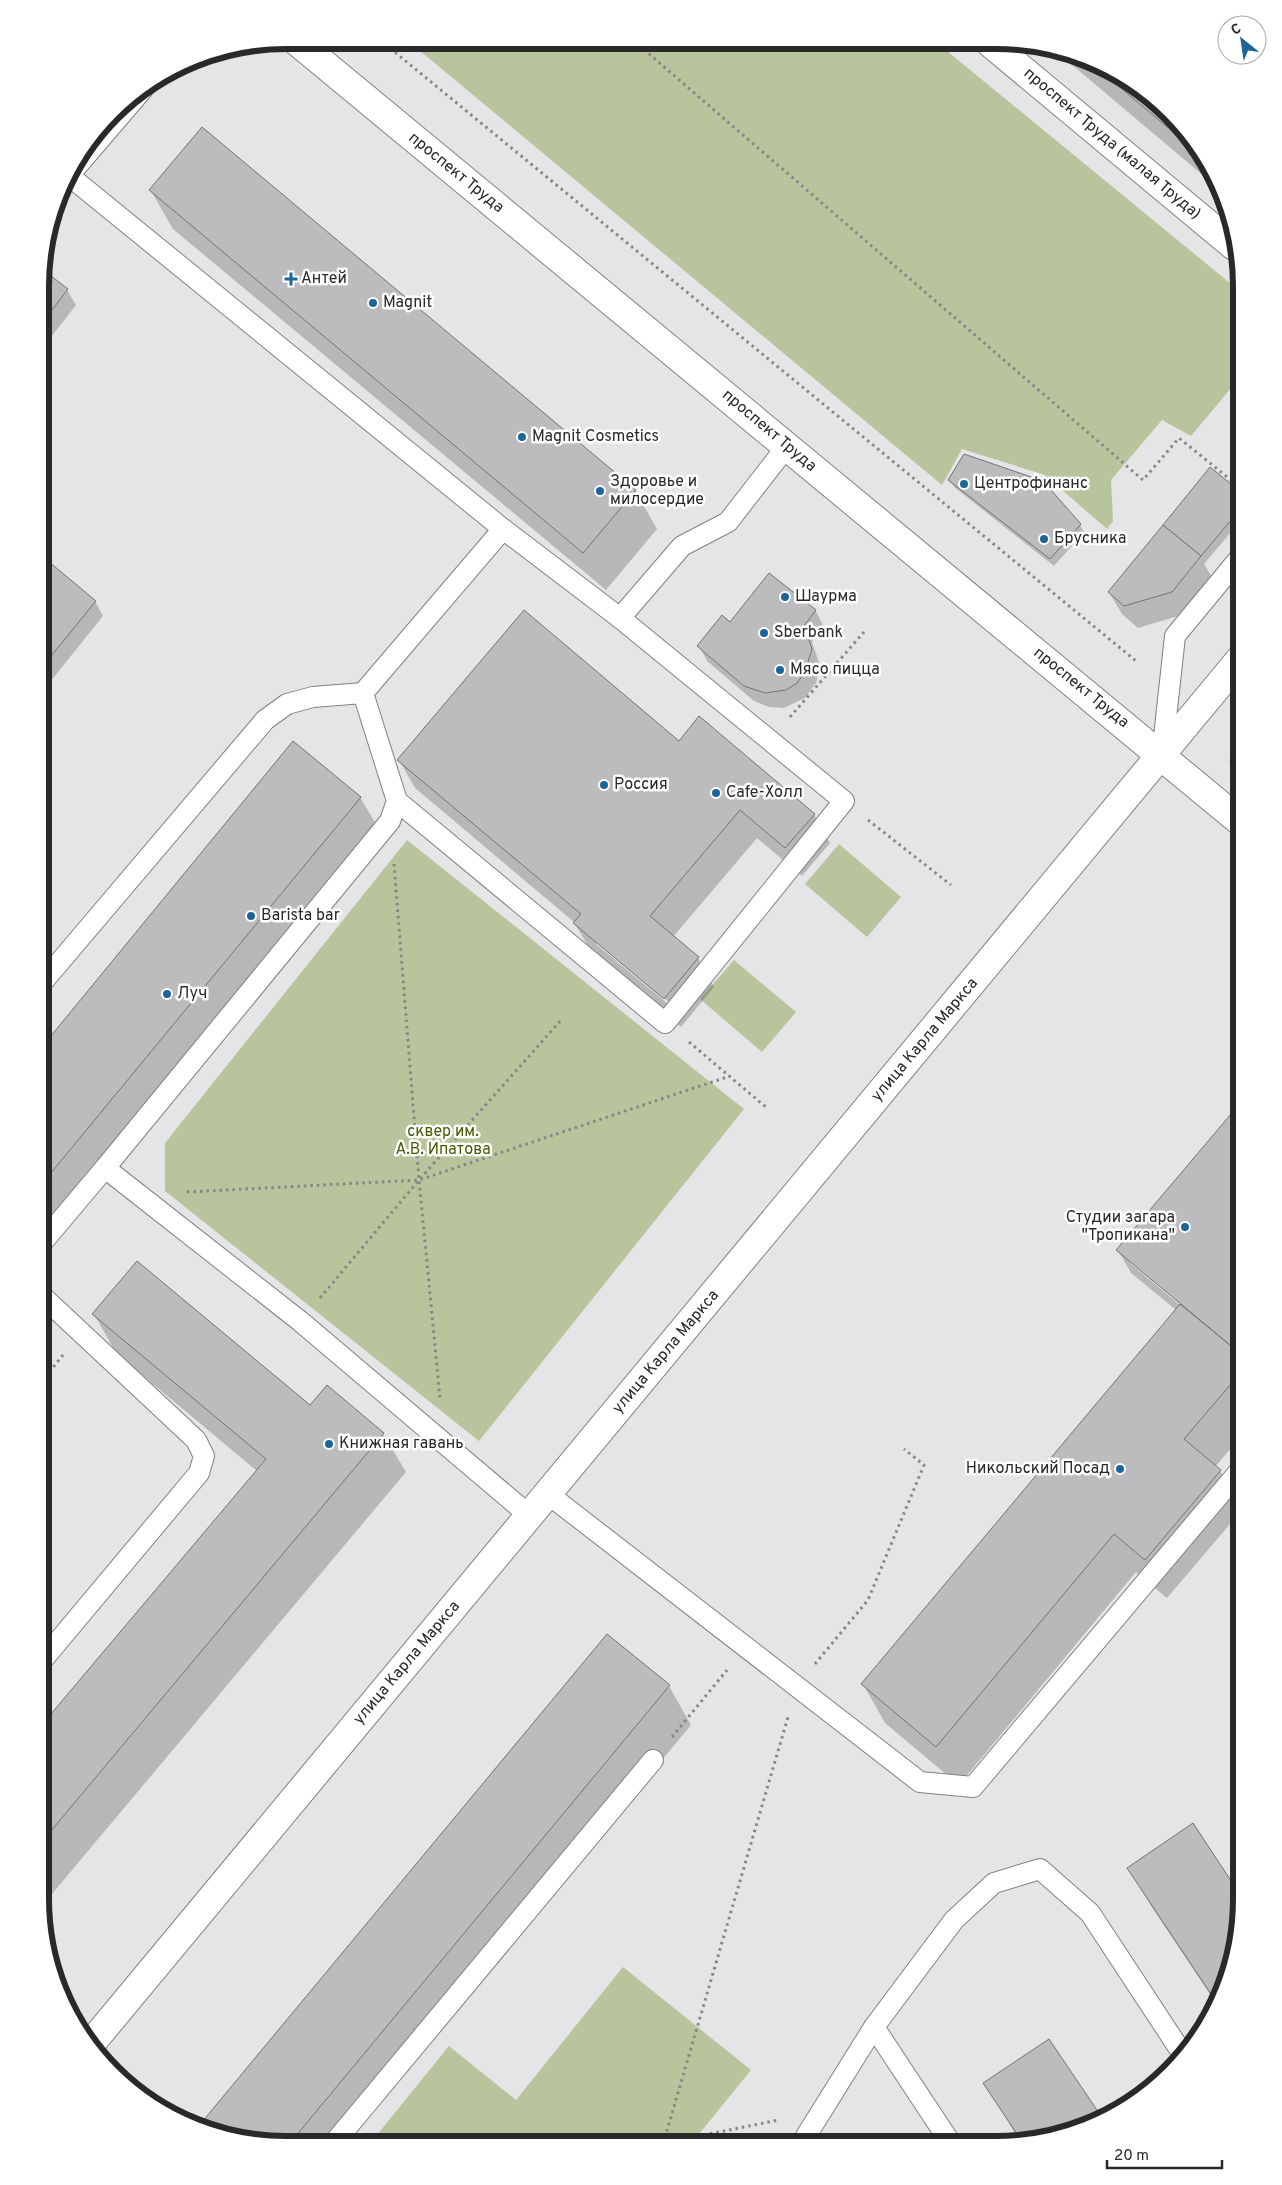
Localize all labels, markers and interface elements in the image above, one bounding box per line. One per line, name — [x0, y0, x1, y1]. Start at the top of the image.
north arrow — [1217, 15, 1267, 65]
text: С — [1228, 20, 1244, 40]
street label: проспект Труда (малая Труда) — [1019, 64, 1205, 224]
street label: проспект Труда — [404, 128, 508, 218]
place label: Антей — [301, 269, 347, 289]
marker: Антей — [285, 273, 297, 285]
place label: Magnit — [383, 293, 432, 313]
marker: Magnit — [367, 297, 379, 309]
street label: проспект Труда — [718, 386, 820, 476]
place label: Magnit Cosmetics — [532, 427, 659, 447]
marker: Magnit Cosmetics — [516, 431, 528, 443]
place label: Здоровье и милосердие — [610, 472, 704, 510]
place label: Центрофинанс — [974, 474, 1088, 494]
marker: Центрофинанс — [958, 478, 970, 490]
marker: Здоровье и милосердие — [594, 485, 606, 497]
place label: Брусника — [1054, 529, 1127, 549]
marker: Брусника — [1038, 533, 1050, 545]
place label: Шаурма — [795, 587, 857, 607]
marker: Шаурма — [779, 591, 791, 603]
place label: Sberbank — [774, 623, 843, 643]
marker: Sberbank — [758, 627, 770, 639]
street label: проспект Труда — [1029, 643, 1133, 733]
place label: Мясо пицца — [790, 660, 880, 680]
marker: Мясо пицца — [774, 664, 786, 676]
place label: Россия — [614, 775, 668, 795]
marker: Россия — [598, 779, 610, 791]
place label: Cafe-Холл — [726, 783, 803, 803]
marker: Cafe-Холл — [710, 787, 722, 799]
place label: Barista bar — [261, 906, 340, 926]
marker: Barista bar — [245, 910, 257, 922]
street label: улица Карла Маркса — [867, 974, 983, 1106]
place label: Луч — [177, 984, 207, 1004]
marker: Луч — [161, 988, 173, 1000]
park label: сквер им. А.В. Ипатова — [395, 1122, 491, 1160]
place label: Студии загара "Тропикана" — [1066, 1208, 1175, 1246]
marker: Студии загара "Тропикана" — [1179, 1221, 1191, 1233]
street label: улица Карла Маркса — [608, 1286, 724, 1418]
place label: Книжная гавань — [339, 1434, 464, 1454]
marker: Книжная гавань — [323, 1438, 335, 1450]
place label: Никольский Посад — [966, 1459, 1110, 1479]
marker: Никольский Посад — [1114, 1463, 1126, 1475]
street label: улица Карла Маркса — [349, 1597, 465, 1729]
scale bar — [1107, 2138, 1222, 2170]
text: 20 m — [1114, 2147, 1149, 2166]

